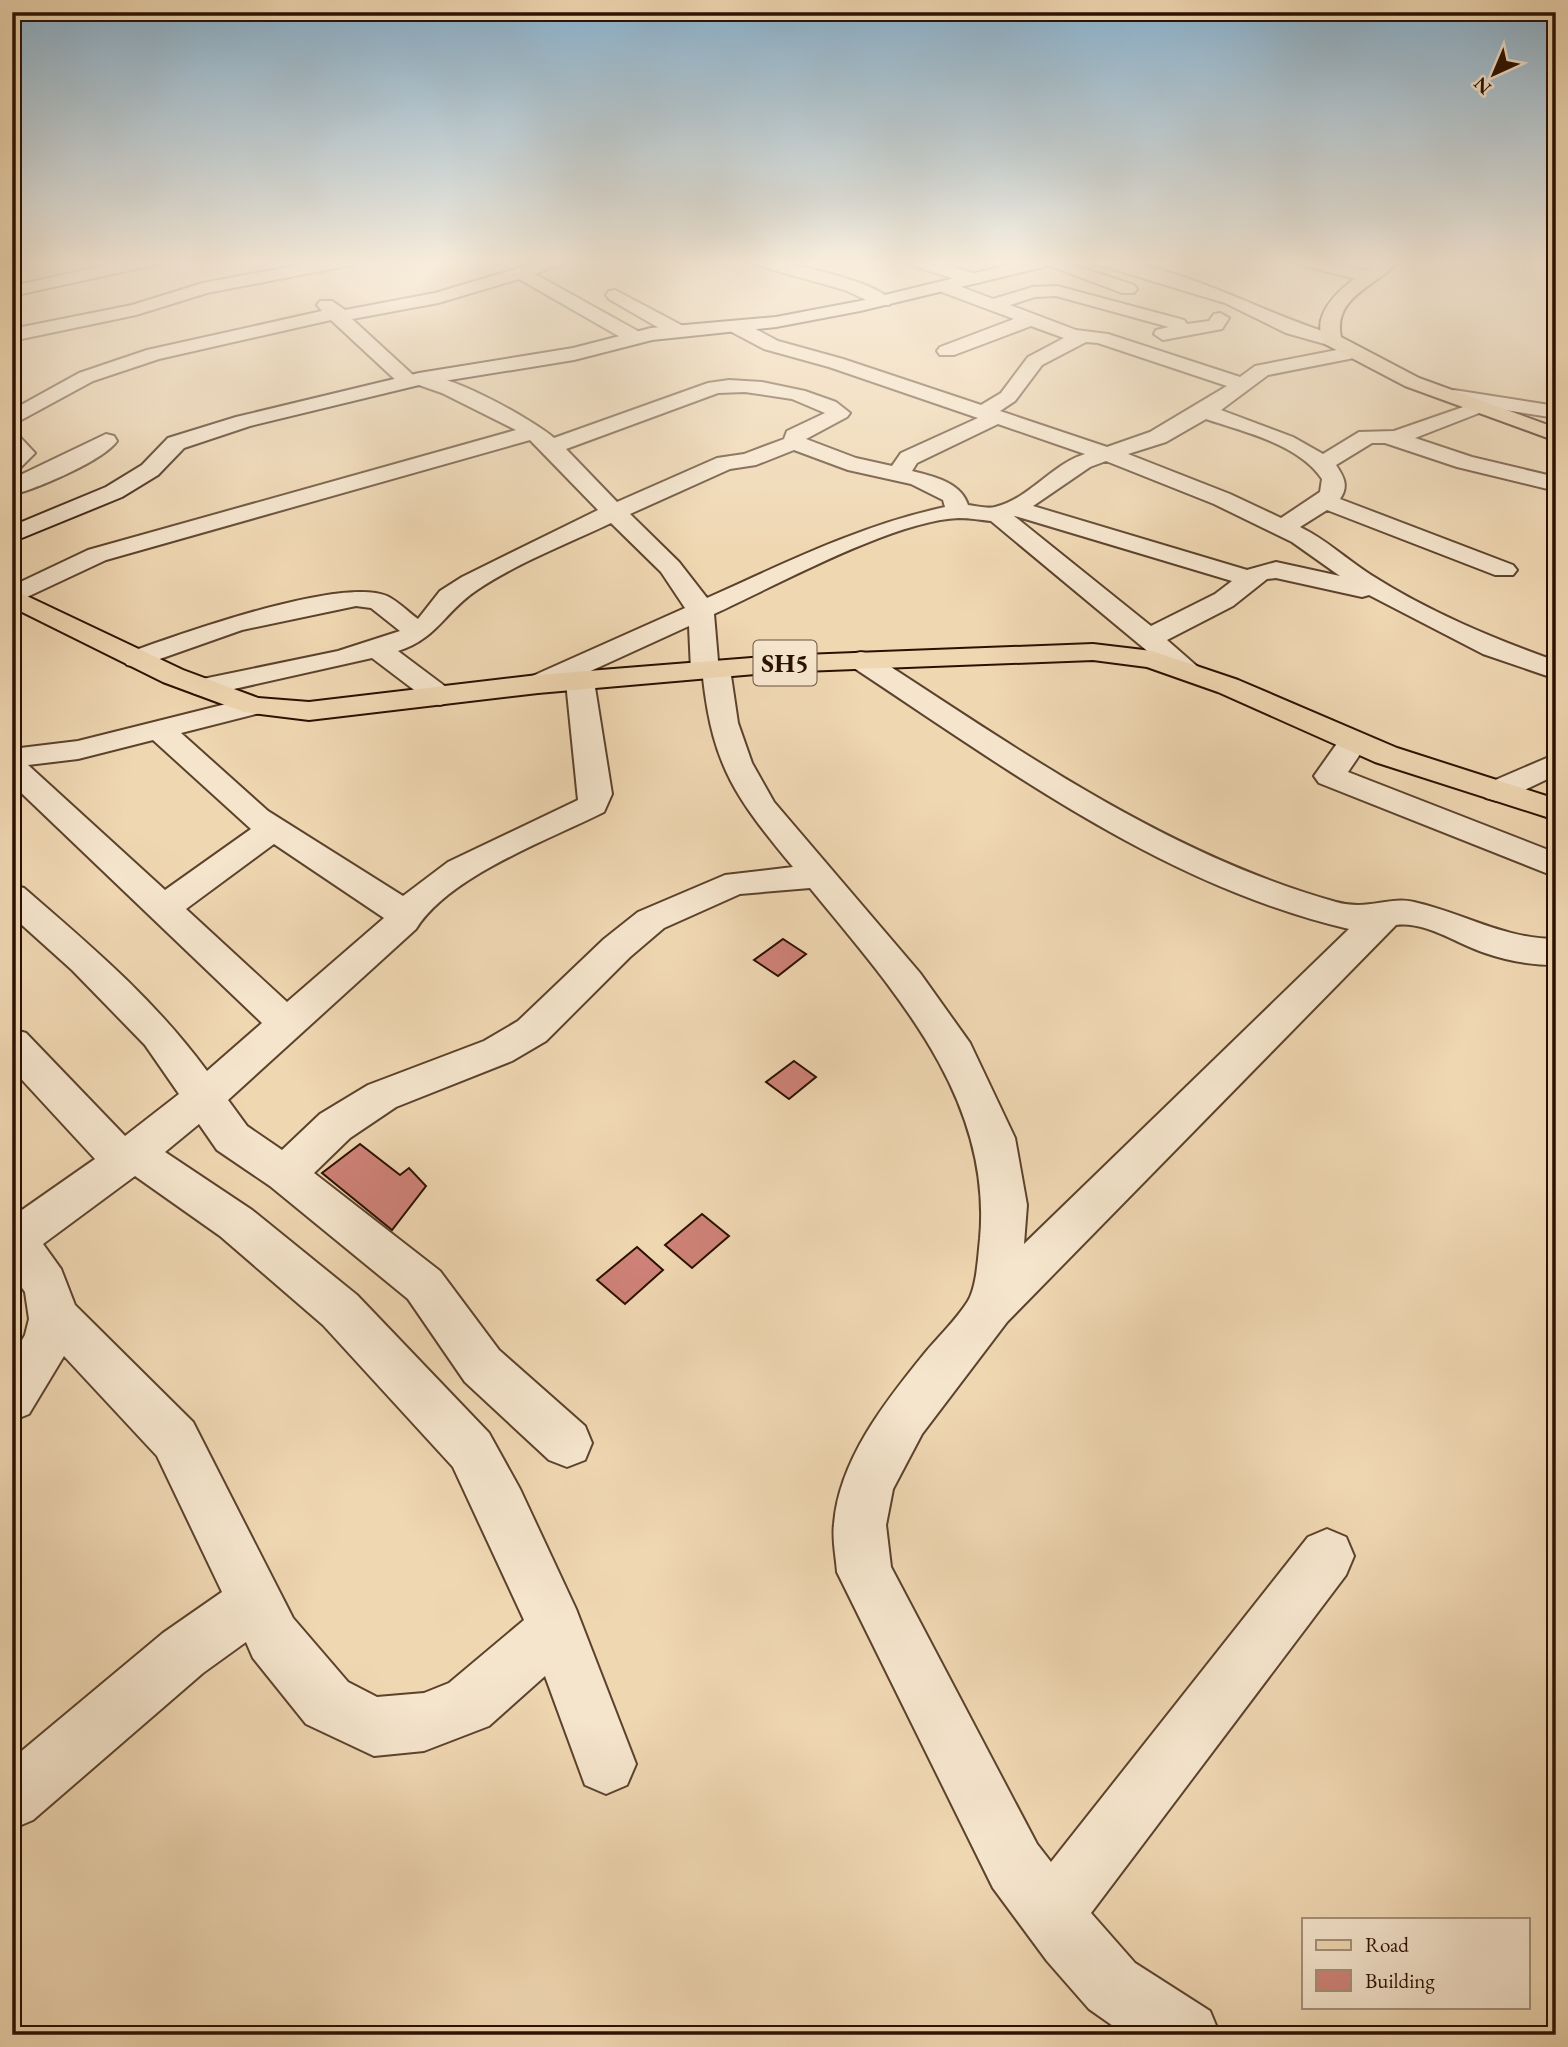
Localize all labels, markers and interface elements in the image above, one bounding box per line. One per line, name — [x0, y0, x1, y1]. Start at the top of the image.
north arrow — [1460, 38, 1530, 108]
text: N — [1468, 71, 1497, 100]
road number: SH5 — [754, 640, 816, 685]
legend — [1302, 1918, 1530, 2008]
text: Road — [1365, 1931, 1409, 1958]
text: Building — [1365, 1967, 1435, 1994]

